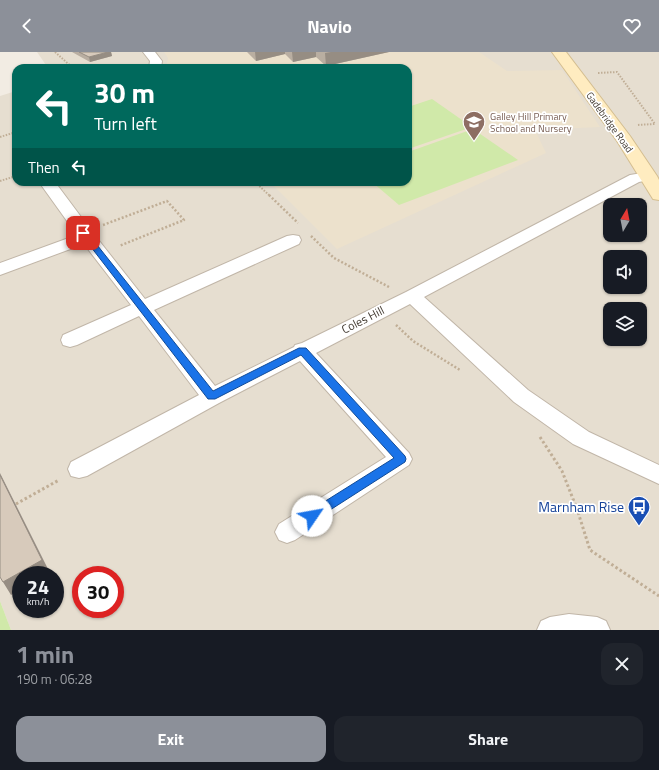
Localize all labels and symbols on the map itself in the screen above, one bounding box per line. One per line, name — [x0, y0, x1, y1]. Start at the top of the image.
street label: Gadebridge Road — [582, 89, 637, 156]
school or university icon: Galley Hill Primary School and Nursery — [461, 109, 487, 142]
place label: Galley Hill Primary School and Nursery — [490, 109, 572, 136]
north arrow — [603, 198, 647, 242]
pin — [66, 216, 100, 250]
street label: Coles Hill — [338, 301, 388, 338]
bus stop icon: Marnham Rise — [626, 494, 652, 527]
position arrow — [291, 495, 333, 537]
place label: Marnham Rise — [538, 496, 624, 517]
speed limit sign: 30 — [72, 566, 124, 618]

